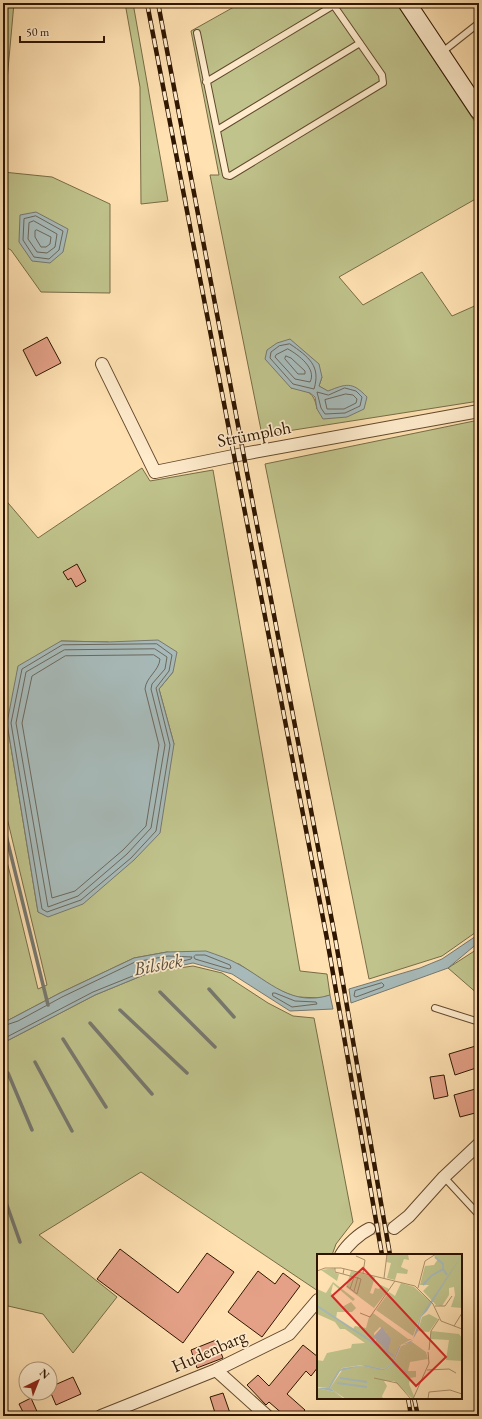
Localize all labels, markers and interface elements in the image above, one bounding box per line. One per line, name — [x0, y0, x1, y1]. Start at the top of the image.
scale bar — [20, 18, 104, 44]
text: 50 m — [26, 24, 50, 40]
street label: Strümploh — [215, 415, 293, 452]
water label: Bilsbek — [130, 947, 185, 982]
inset map — [317, 1254, 462, 1399]
street label: Hudenbarg — [168, 1324, 250, 1377]
north arrow — [18, 1361, 58, 1401]
text: N — [37, 1366, 53, 1382]

